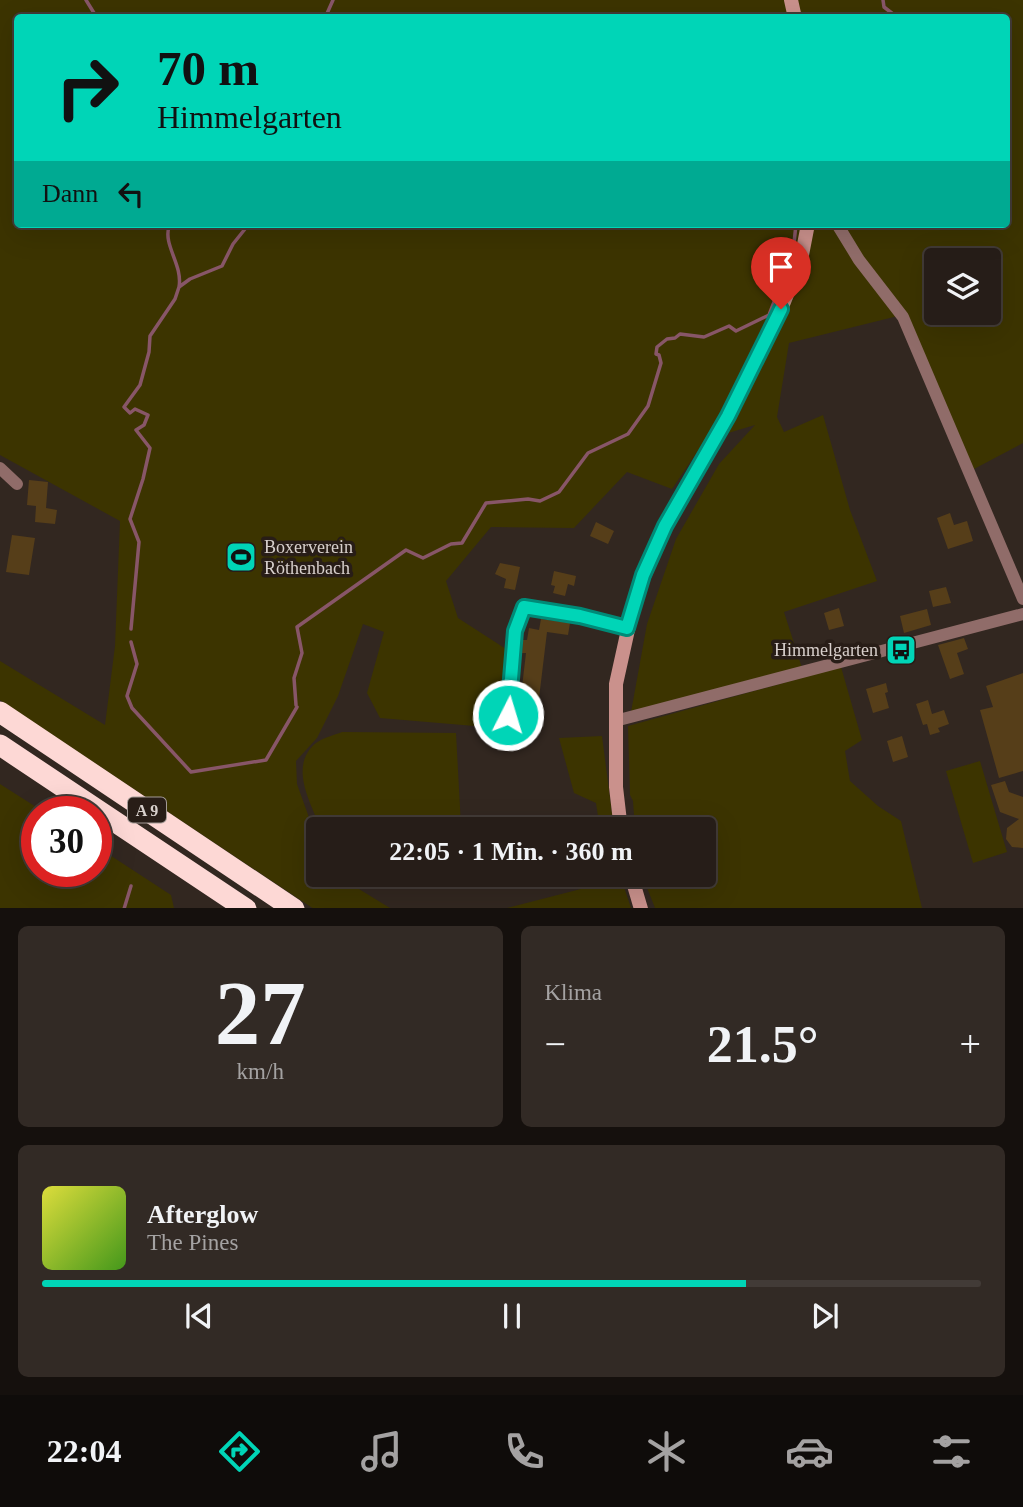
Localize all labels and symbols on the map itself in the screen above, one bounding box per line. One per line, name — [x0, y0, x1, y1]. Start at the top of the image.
pin — [751, 237, 811, 309]
place label: Boxerverein Röthenbach — [264, 537, 353, 578]
sports icon: Boxerverein Röthenbach — [224, 540, 258, 574]
bus stop icon: Himmelgarten — [884, 633, 918, 667]
place label: Himmelgarten — [774, 640, 878, 660]
position arrow — [471, 678, 545, 752]
speed limit sign: 30 — [21, 796, 112, 887]
road number: A 9 — [128, 797, 166, 822]

